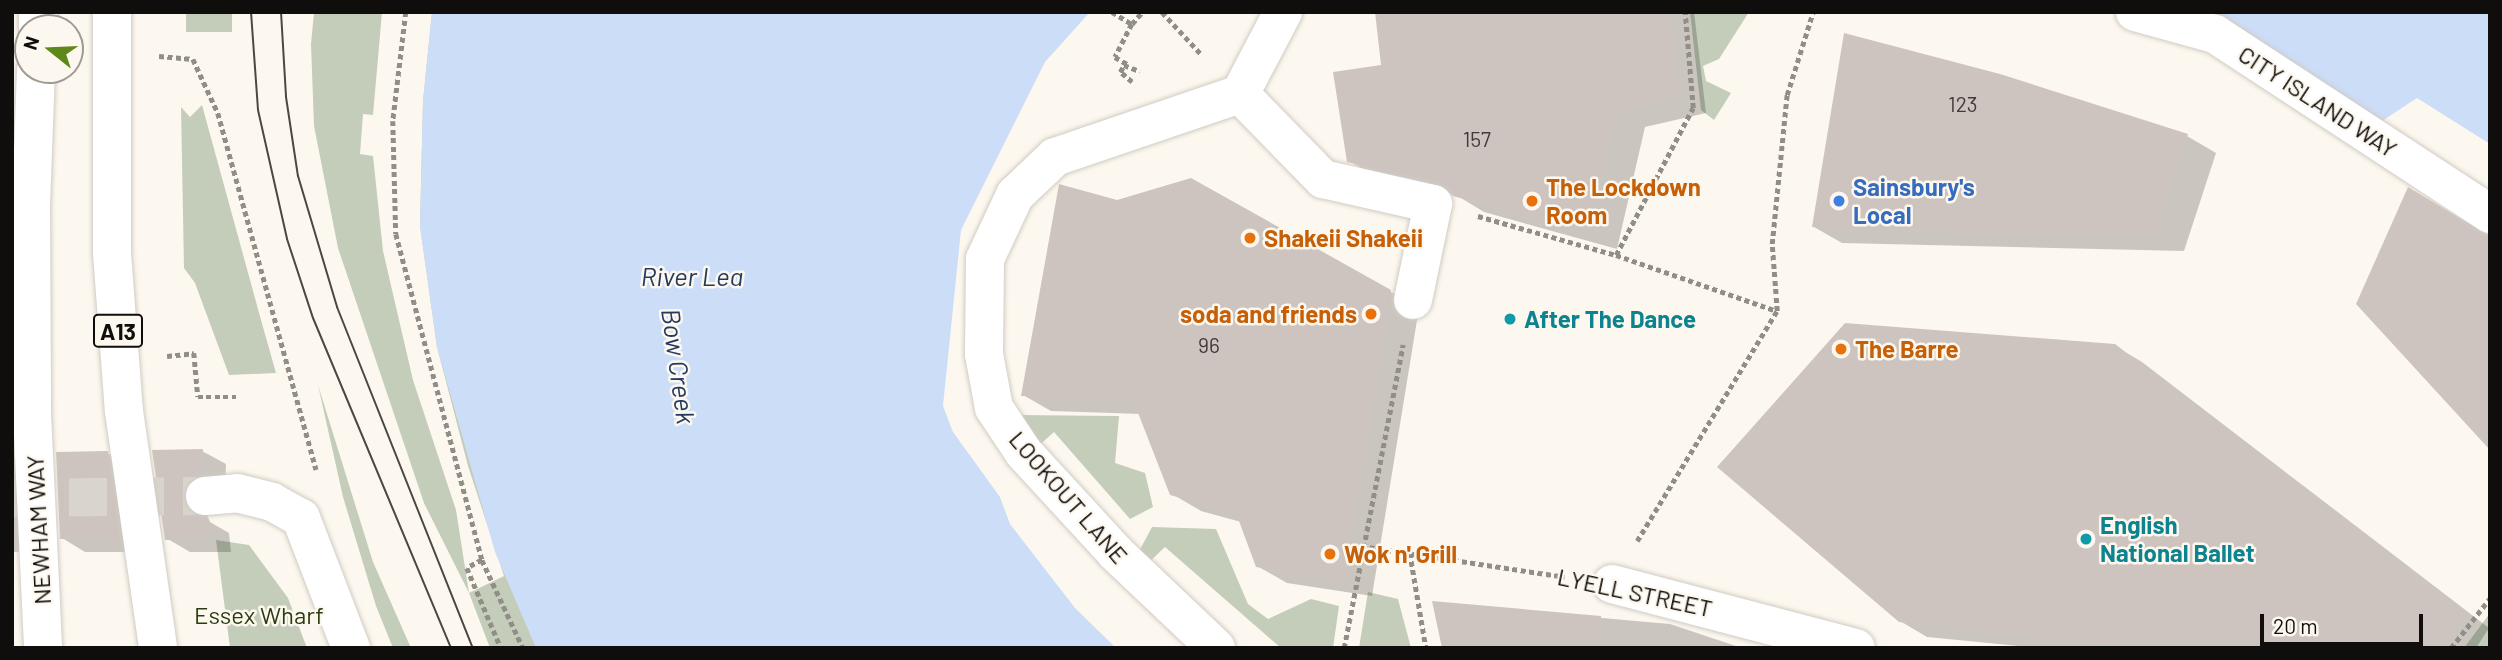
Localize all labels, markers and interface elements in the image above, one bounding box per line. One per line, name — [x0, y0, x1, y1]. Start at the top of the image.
north arrow — [14, 14, 84, 84]
text: N — [18, 33, 43, 53]
street label: CITY ISLAND WAY — [2233, 39, 2403, 163]
house number: 123 — [1948, 91, 1978, 117]
house number: 157 — [1463, 126, 1491, 152]
place label: The Lockdown Room — [1546, 173, 1701, 229]
place label: Sainsbury's Local — [1853, 173, 1975, 229]
marker: The Lockdown Room — [1524, 193, 1540, 209]
marker: Sainsbury's Local — [1831, 193, 1847, 209]
place label: Shakeii Shakeii — [1264, 224, 1423, 252]
marker: Shakeii Shakeii — [1242, 230, 1258, 246]
water label: River Lea — [641, 260, 743, 292]
place label: soda and friends — [1180, 300, 1357, 328]
place label: After The Dance — [1524, 305, 1696, 333]
water label: Bow Creek — [655, 306, 703, 426]
marker: soda and friends — [1363, 306, 1379, 322]
marker: After The Dance — [1502, 311, 1518, 327]
road number: A13 — [92, 312, 144, 350]
house number: 96 — [1198, 332, 1220, 358]
place label: The Barre — [1855, 335, 1959, 363]
marker: The Barre — [1833, 341, 1849, 357]
street label: LOOKOUT LANE — [1004, 425, 1134, 569]
street label: NEWHAM WAY — [20, 455, 56, 605]
place label: English National Ballet — [2100, 511, 2255, 567]
marker: English National Ballet — [2078, 531, 2094, 547]
place label: Wok n' Grill — [1344, 540, 1457, 568]
marker: Wok n' Grill — [1322, 546, 1338, 562]
street label: LYELL STREET — [1555, 562, 1715, 622]
scale bar — [2264, 600, 2427, 644]
park label: Essex Wharf — [194, 601, 324, 629]
text: 20 m — [2273, 613, 2318, 638]

